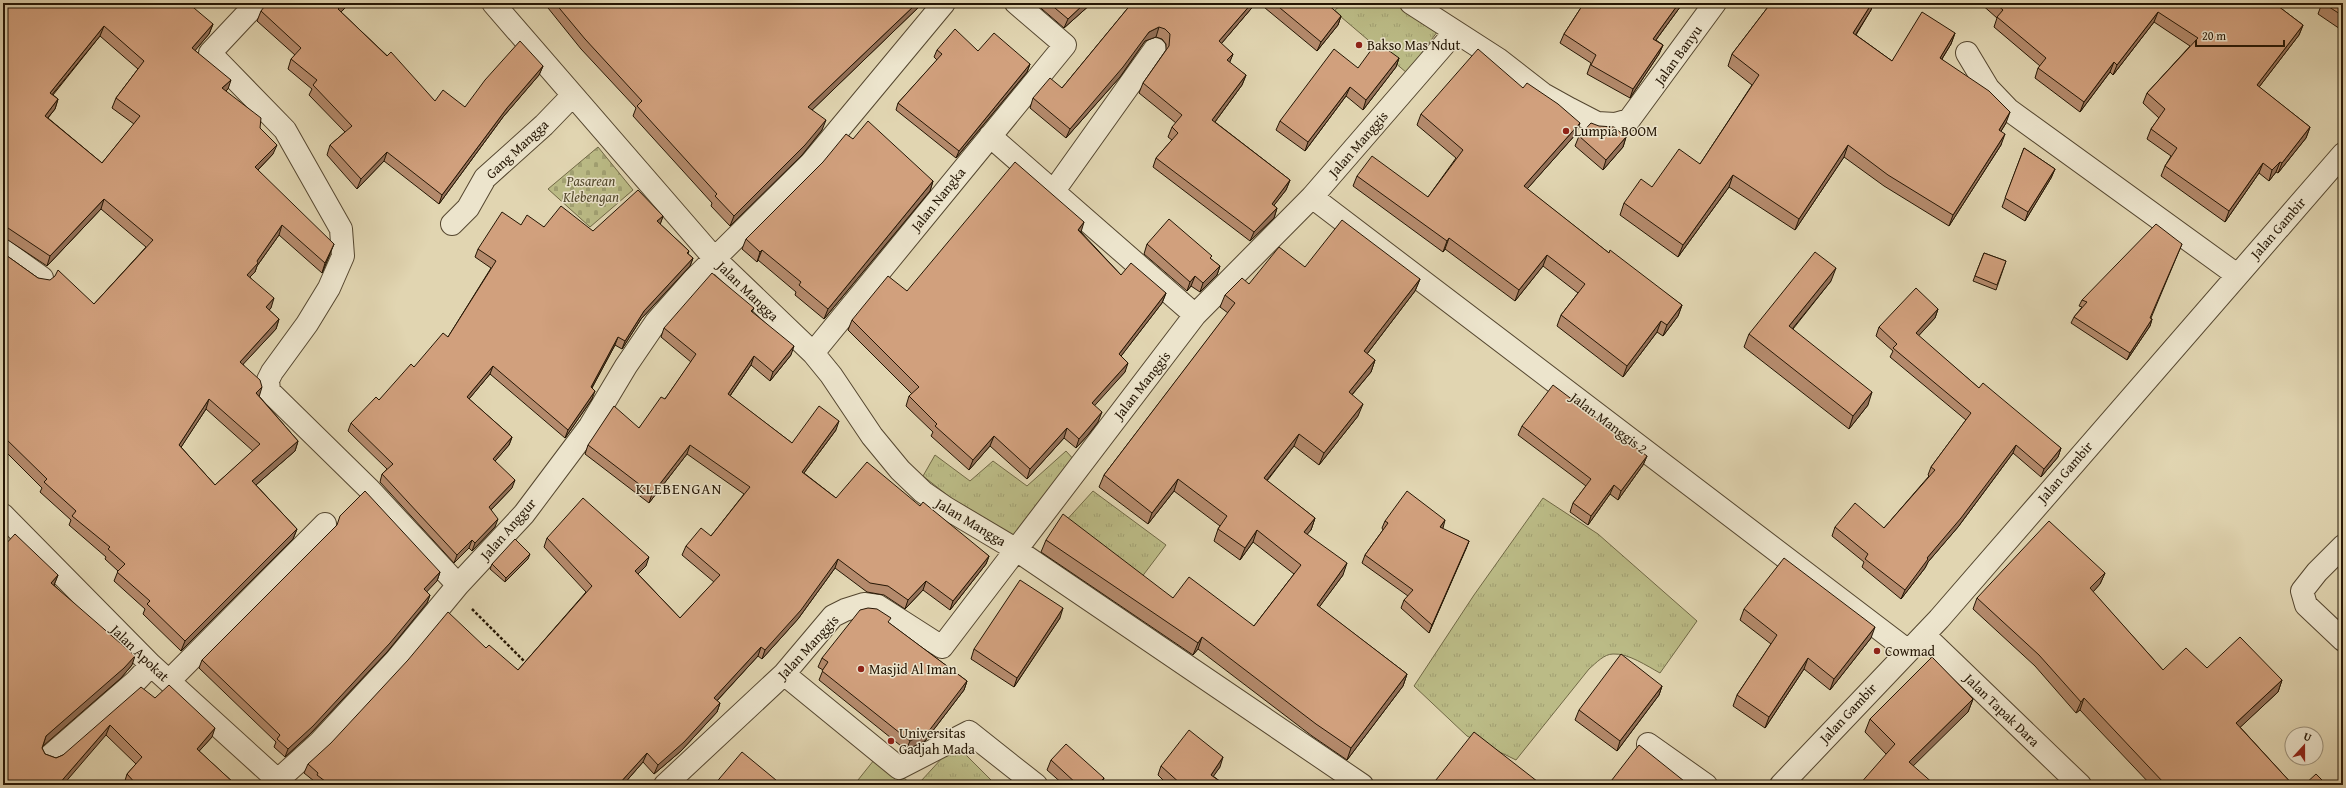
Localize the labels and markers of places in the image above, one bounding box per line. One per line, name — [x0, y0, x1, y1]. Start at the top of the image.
place label: Bakso Mas Ndut — [1367, 35, 1460, 55]
marker: Bakso Mas Ndut — [1354, 40, 1364, 50]
place label: Lumpia BOOM — [1574, 121, 1657, 141]
marker: Lumpia BOOM — [1561, 126, 1571, 136]
place label: Cowmad — [1885, 641, 1936, 661]
marker: Cowmad — [1872, 646, 1882, 656]
place label: Masjid Al Iman — [869, 659, 957, 679]
marker: Masjid Al Iman — [856, 664, 866, 674]
place label: Universitas Gadjah Mada — [899, 723, 975, 759]
marker: Universitas Gadjah Mada — [886, 736, 896, 746]

